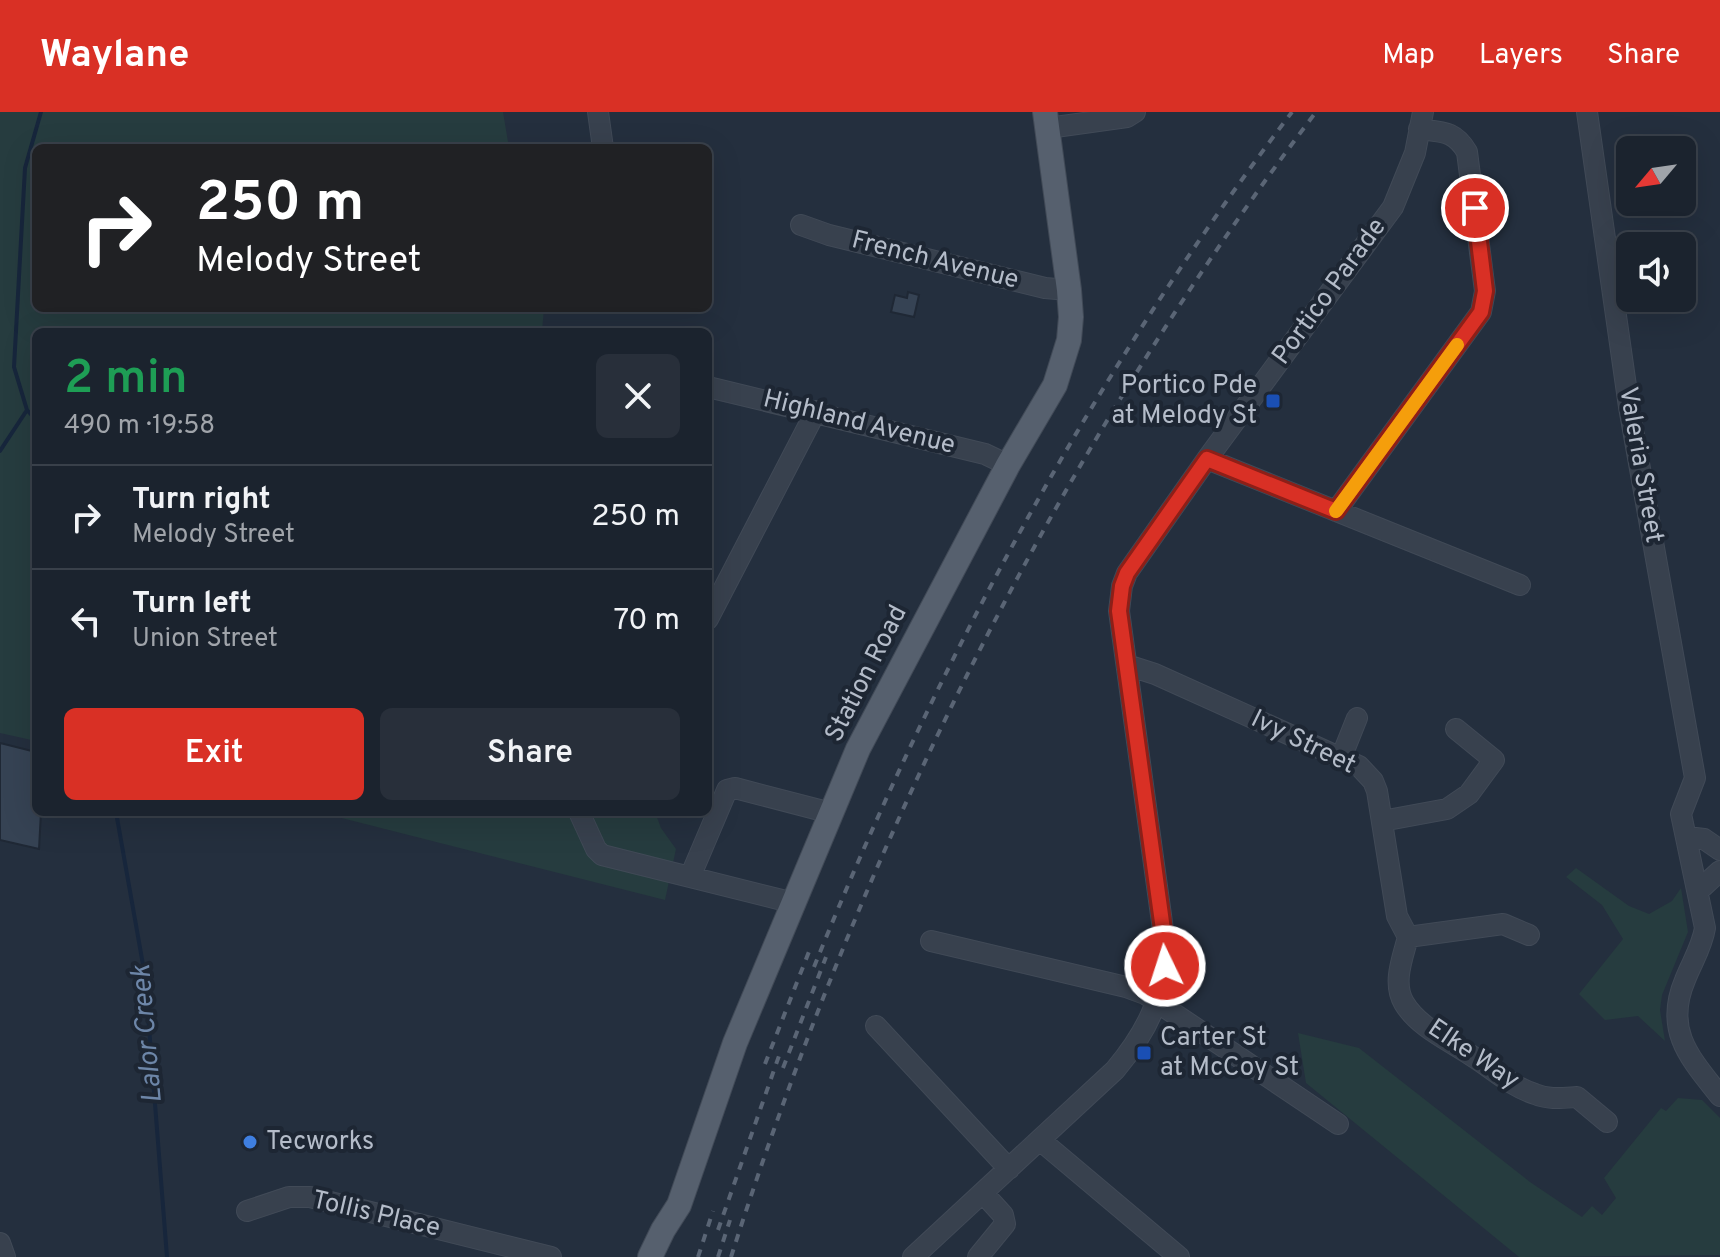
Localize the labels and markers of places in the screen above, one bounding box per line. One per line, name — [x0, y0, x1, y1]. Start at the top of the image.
pin — [1441, 174, 1509, 242]
place label: Portico Pde at Melody St — [1111, 370, 1257, 433]
marker: Portico Pde at Melody St — [1264, 392, 1282, 410]
place label: Carter St at McCoy St — [1160, 1022, 1299, 1085]
marker: Carter St at McCoy St — [1135, 1044, 1153, 1062]
place label: Tecworks — [266, 1126, 374, 1159]
marker: Tecworks — [241, 1133, 259, 1151]

